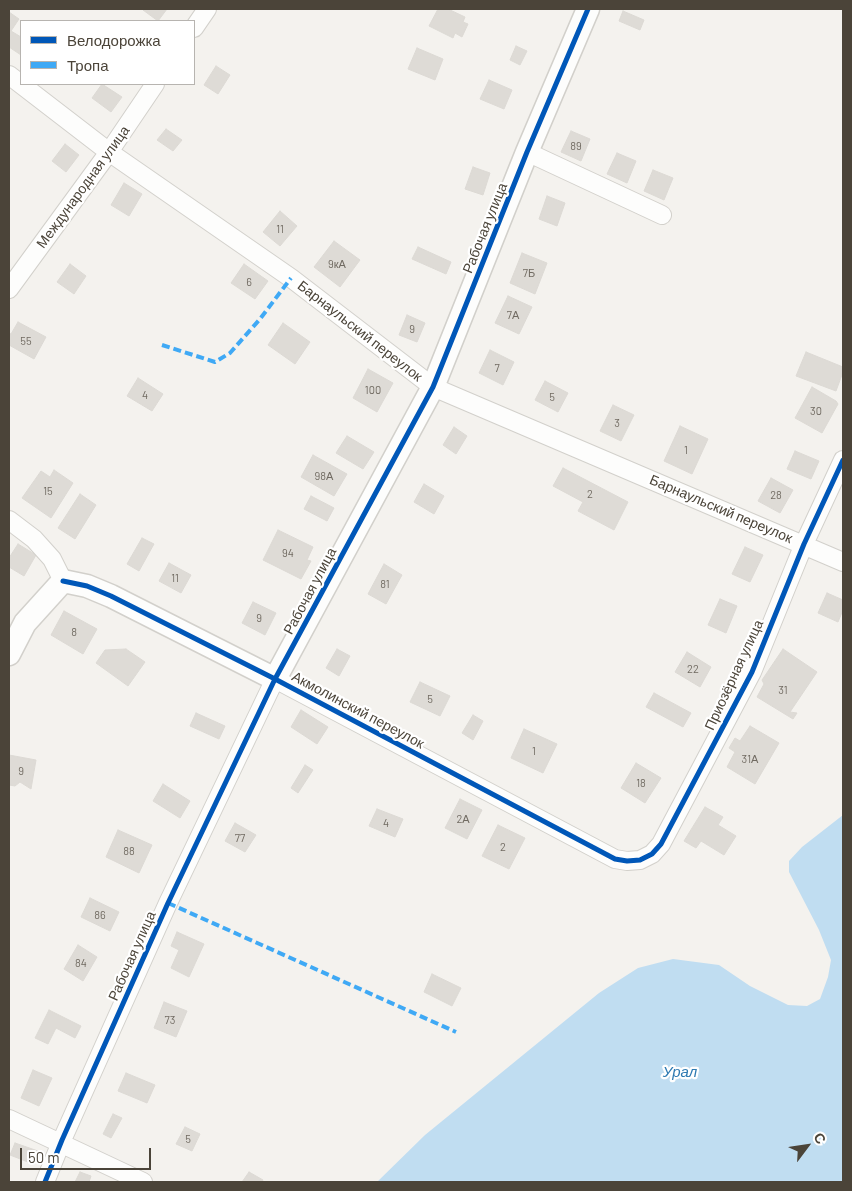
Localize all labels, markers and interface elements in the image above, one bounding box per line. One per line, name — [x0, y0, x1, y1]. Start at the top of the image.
legend — [20, 20, 195, 85]
text: Велодорожка — [67, 31, 161, 49]
text: Тропа — [67, 56, 108, 74]
street label: Международная улица — [33, 122, 133, 252]
house number: 89 — [570, 139, 582, 153]
street label: Рабочая улица — [459, 180, 511, 276]
house number: 11 — [276, 222, 284, 236]
house number: 9кА — [328, 257, 346, 271]
house number: 7Б — [523, 266, 535, 280]
house number: 6 — [246, 275, 252, 289]
street label: Барнаульский переулок — [294, 277, 426, 385]
house number: 7А — [507, 308, 519, 322]
house number: 9 — [409, 322, 415, 336]
house number: 55 — [20, 334, 32, 348]
house number: 7 — [494, 361, 500, 375]
house number: 100 — [365, 383, 381, 397]
house number: 4 — [142, 388, 148, 402]
house number: 5 — [549, 390, 555, 404]
house number: 30 — [810, 404, 822, 418]
house number: 3 — [614, 416, 620, 430]
house number: 1 — [684, 443, 688, 457]
house number: 98А — [315, 469, 333, 483]
street label: Барнаульский переулок — [647, 471, 795, 547]
house number: 15 — [43, 484, 53, 498]
house number: 2 — [587, 487, 593, 501]
house number: 28 — [770, 488, 782, 502]
street label: Рабочая улица — [280, 545, 340, 637]
house number: 94 — [282, 546, 294, 560]
house number: 11 — [171, 571, 179, 585]
house number: 81 — [380, 577, 390, 591]
house number: 9 — [256, 611, 262, 625]
street label: Приозёрная улица — [701, 617, 767, 733]
house number: 8 — [71, 625, 77, 639]
house number: 22 — [687, 662, 699, 676]
street label: Акмолинский переулок — [289, 668, 427, 752]
house number: 31 — [778, 683, 788, 697]
house number: 5 — [427, 692, 433, 706]
house number: 1 — [532, 744, 536, 758]
house number: 31А — [742, 752, 758, 766]
house number: 9 — [18, 764, 24, 778]
house number: 18 — [636, 776, 646, 790]
house number: 2А — [456, 812, 470, 826]
house number: 4 — [383, 816, 389, 830]
house number: 77 — [235, 831, 245, 845]
house number: 2 — [500, 840, 506, 854]
house number: 88 — [123, 844, 135, 858]
house number: 86 — [94, 908, 106, 922]
street label: Рабочая улица — [105, 909, 159, 1003]
house number: 84 — [75, 956, 87, 970]
house number: 73 — [165, 1013, 175, 1027]
water label: Урал — [663, 1063, 697, 1081]
north arrow — [782, 1121, 832, 1171]
text: С — [810, 1129, 830, 1147]
house number: 5 — [185, 1132, 191, 1146]
scale bar — [22, 1138, 154, 1170]
text: 50 m — [28, 1148, 60, 1166]

